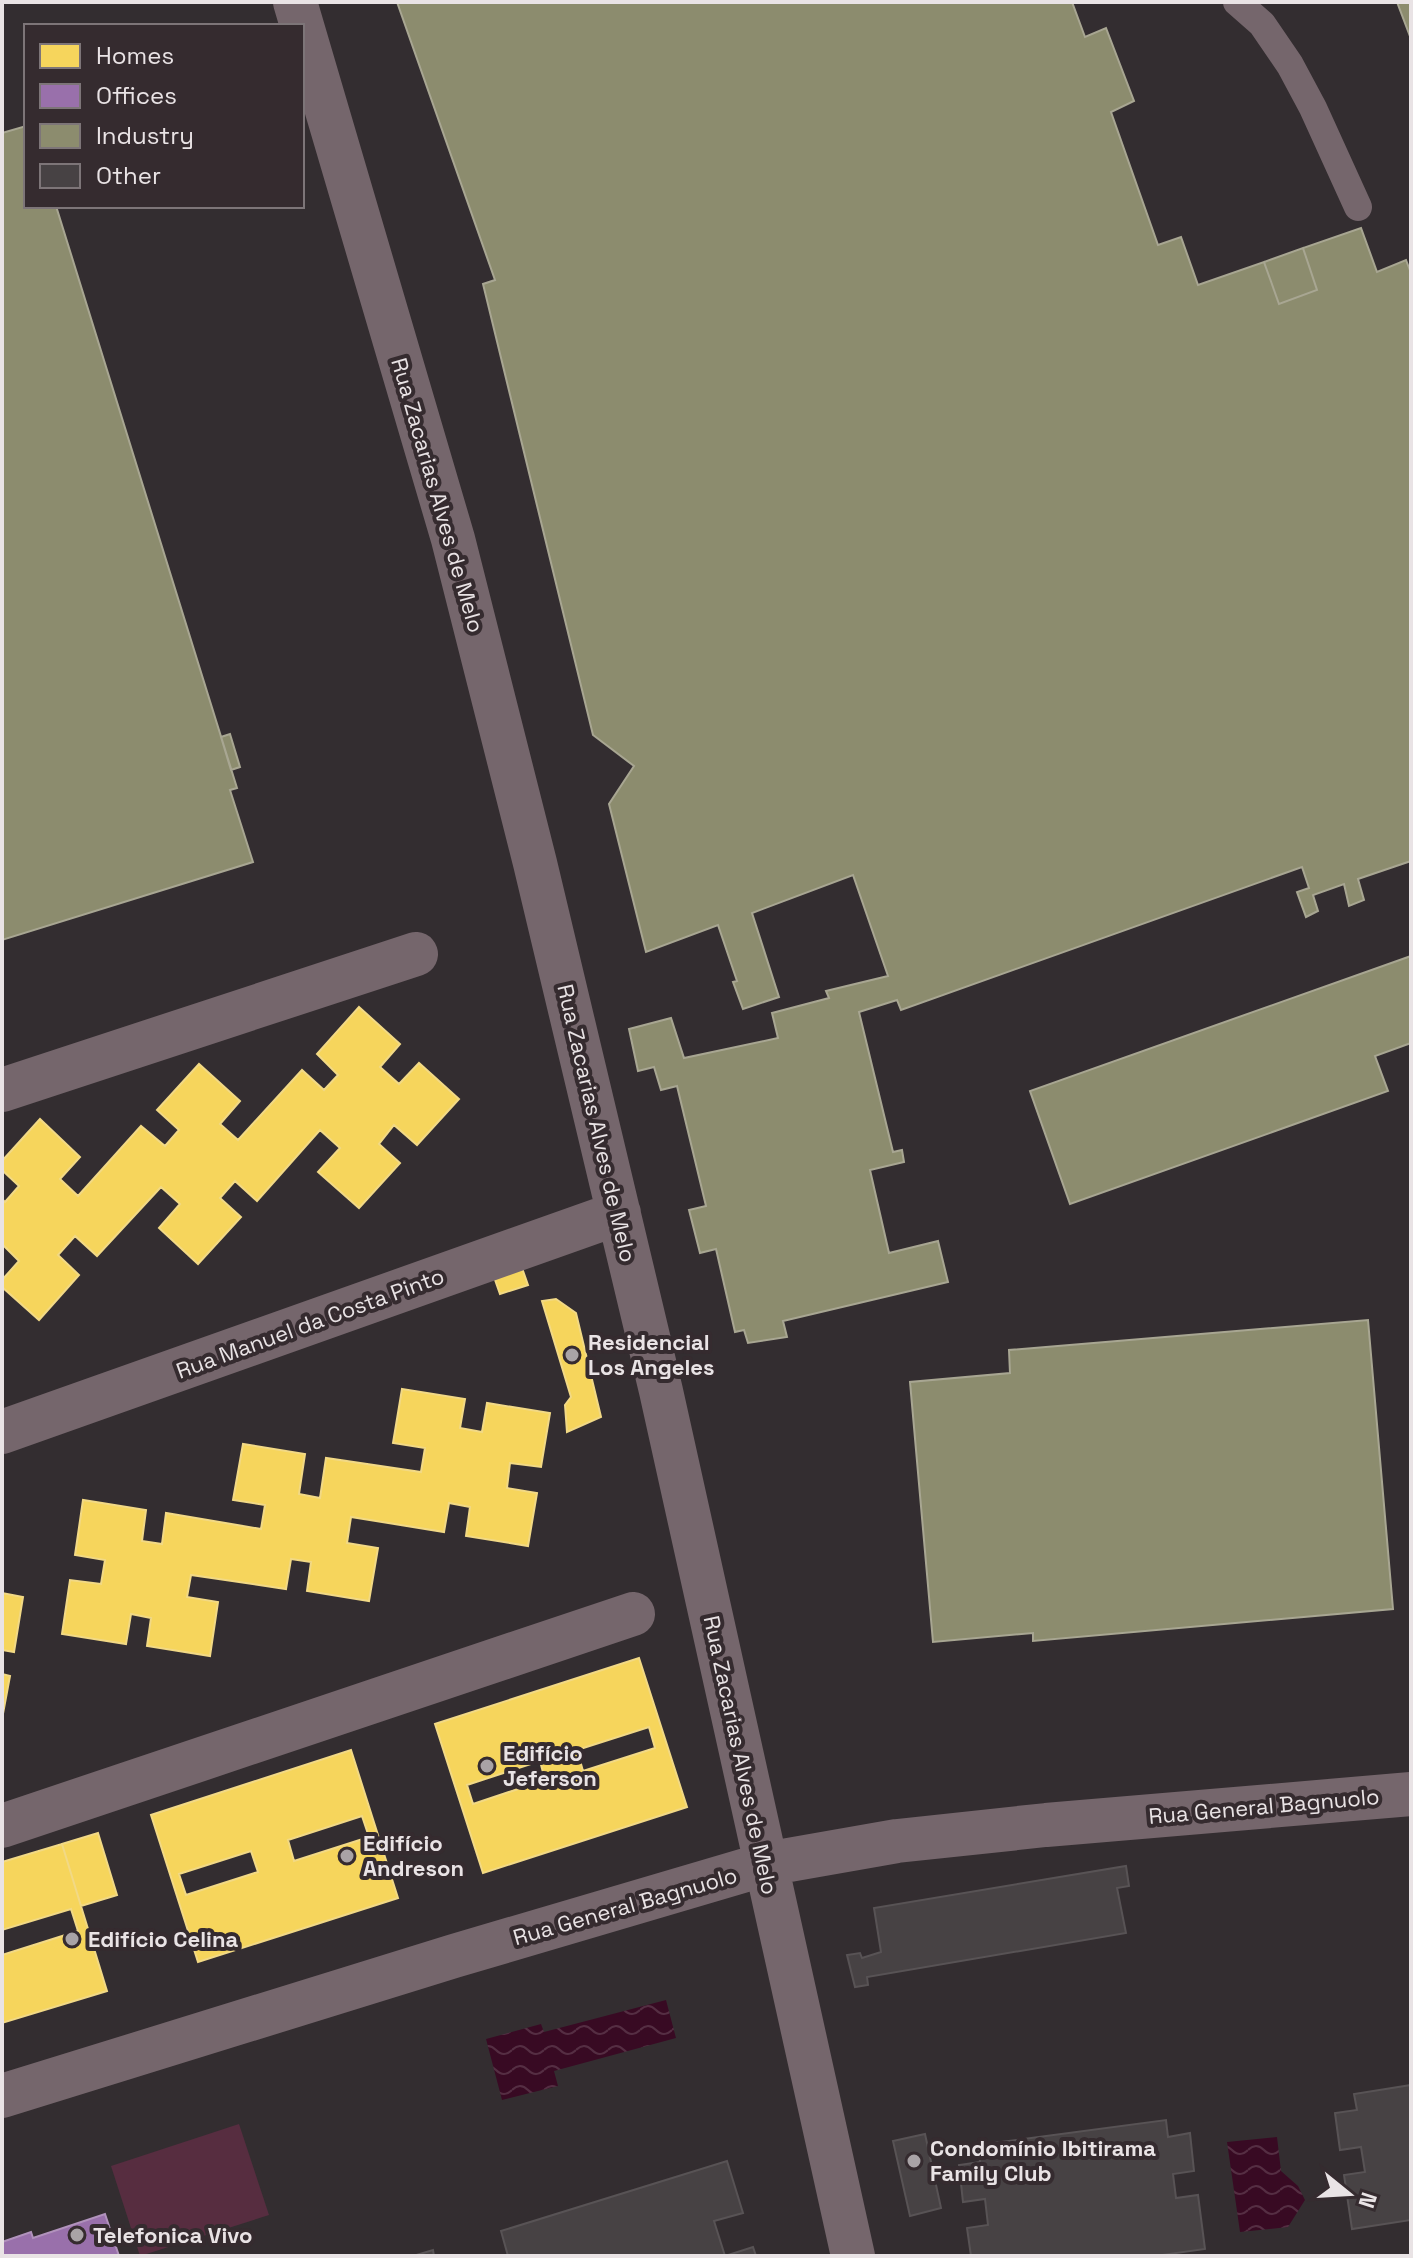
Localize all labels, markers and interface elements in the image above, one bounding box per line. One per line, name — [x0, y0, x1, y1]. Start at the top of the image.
legend — [24, 24, 304, 208]
text: Homes — [96, 40, 174, 71]
text: Offices — [96, 80, 177, 111]
text: Industry — [96, 120, 194, 151]
text: Other — [96, 160, 161, 191]
street label: Rua Zacarias Alves de Melo — [385, 354, 491, 636]
street label: Rua Zacarias Alves de Melo — [551, 981, 643, 1265]
street label: Rua Manuel da Costa Pinto — [172, 1261, 448, 1385]
place label: Residencial Los Angeles — [588, 1328, 715, 1381]
marker: Residencial Los Angeles — [563, 1346, 581, 1364]
street label: Rua Zacarias Alves de Melo — [698, 1613, 784, 1897]
place label: Edifício Jeferson — [503, 1739, 597, 1792]
marker: Edifício Jeferson — [478, 1757, 496, 1775]
street label: Rua General Bagnuolo — [1147, 1782, 1381, 1830]
place label: Edifício Andreson — [363, 1829, 464, 1882]
marker: Edifício Andreson — [338, 1847, 356, 1865]
street label: Rua General Bagnuolo — [510, 1861, 740, 1951]
place label: Edifício Celina — [88, 1925, 238, 1953]
marker: Edifício Celina — [63, 1930, 81, 1948]
place label: Condomínio Ibitirama Family Club — [930, 2134, 1156, 2187]
marker: Condomínio Ibitirama Family Club — [905, 2152, 923, 2170]
north arrow — [1309, 2154, 1389, 2234]
text: N — [1352, 2189, 1384, 2212]
place label: Telefonica Vivo — [93, 2221, 252, 2249]
marker: Telefonica Vivo — [68, 2226, 86, 2244]

